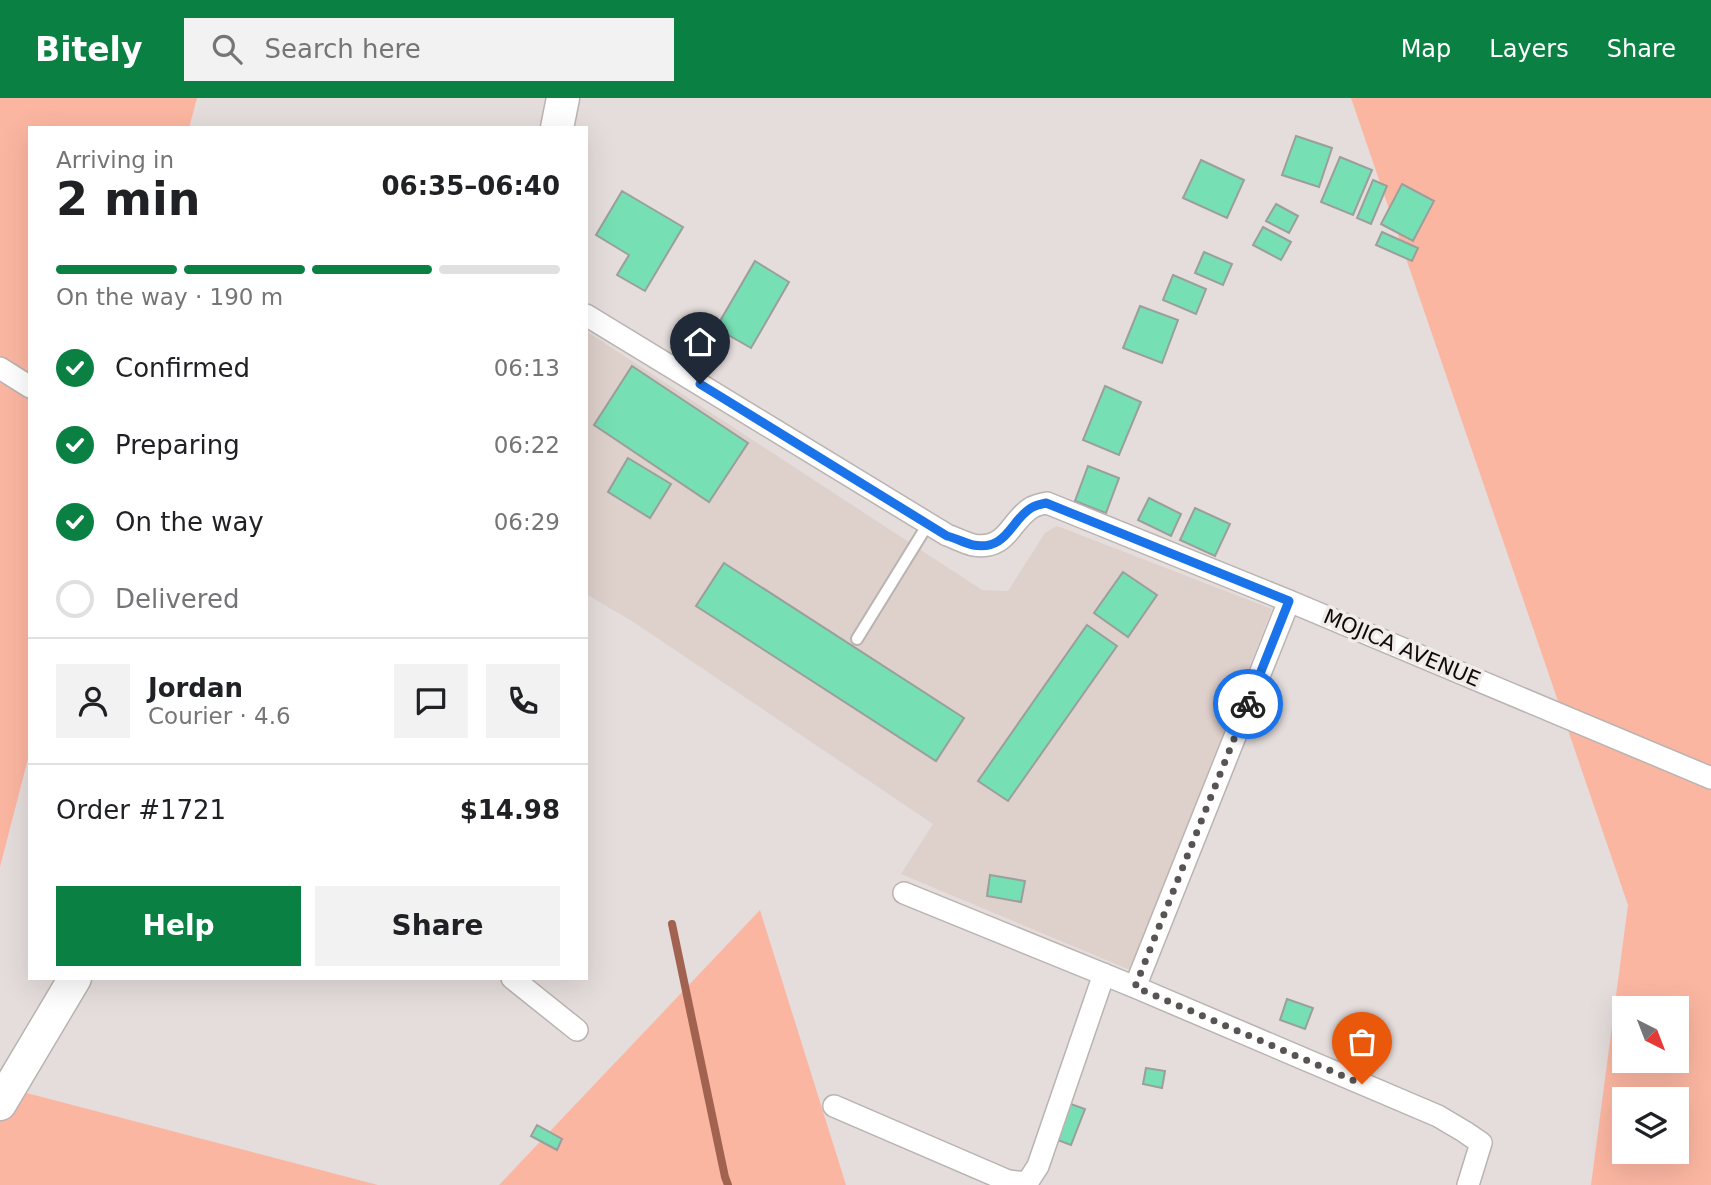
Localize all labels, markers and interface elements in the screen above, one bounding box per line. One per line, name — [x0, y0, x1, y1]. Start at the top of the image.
search box — [184, 18, 674, 81]
text: Bitely — [35, 30, 142, 69]
icon: search — [208, 30, 246, 68]
text: Search here — [264, 34, 421, 64]
text: Map — [1401, 35, 1451, 63]
text: Layers — [1489, 35, 1569, 63]
text: Share — [1607, 35, 1676, 63]
text: Arriving in — [56, 147, 174, 173]
text: 06:35–06:40 — [381, 171, 560, 201]
text: 2 min — [56, 172, 200, 226]
text: On the way · 190 m — [56, 284, 283, 310]
pin — [670, 312, 730, 384]
icon: home — [681, 323, 719, 361]
icon: check — [56, 349, 94, 387]
text: Confirmed — [115, 353, 250, 383]
text: 06:13 — [494, 355, 560, 381]
icon: check — [56, 426, 94, 464]
text: Preparing — [115, 430, 240, 460]
text: 06:22 — [494, 432, 560, 458]
icon: check — [56, 503, 94, 541]
text: On the way — [115, 507, 264, 537]
text: 06:29 — [494, 509, 560, 535]
text: Delivered — [115, 584, 239, 614]
street label: MOJICA AVENUE — [1320, 604, 1484, 692]
button: person — [56, 664, 130, 738]
button: chat — [394, 664, 468, 738]
button: phone — [486, 664, 560, 738]
courier — [1213, 669, 1283, 739]
text: Jordan — [148, 673, 243, 703]
icon: bike — [1229, 685, 1267, 723]
text: Courier · 4.6 — [148, 703, 291, 729]
text: Order #1721 — [56, 795, 226, 825]
text: $14.98 — [460, 795, 560, 825]
button: Help — [56, 886, 301, 966]
button: Share — [315, 886, 560, 966]
north arrow — [1612, 996, 1689, 1073]
map controls — [1612, 996, 1689, 1164]
pin — [1332, 1012, 1392, 1084]
icon: bag — [1343, 1023, 1381, 1061]
button: layers — [1612, 1087, 1689, 1164]

